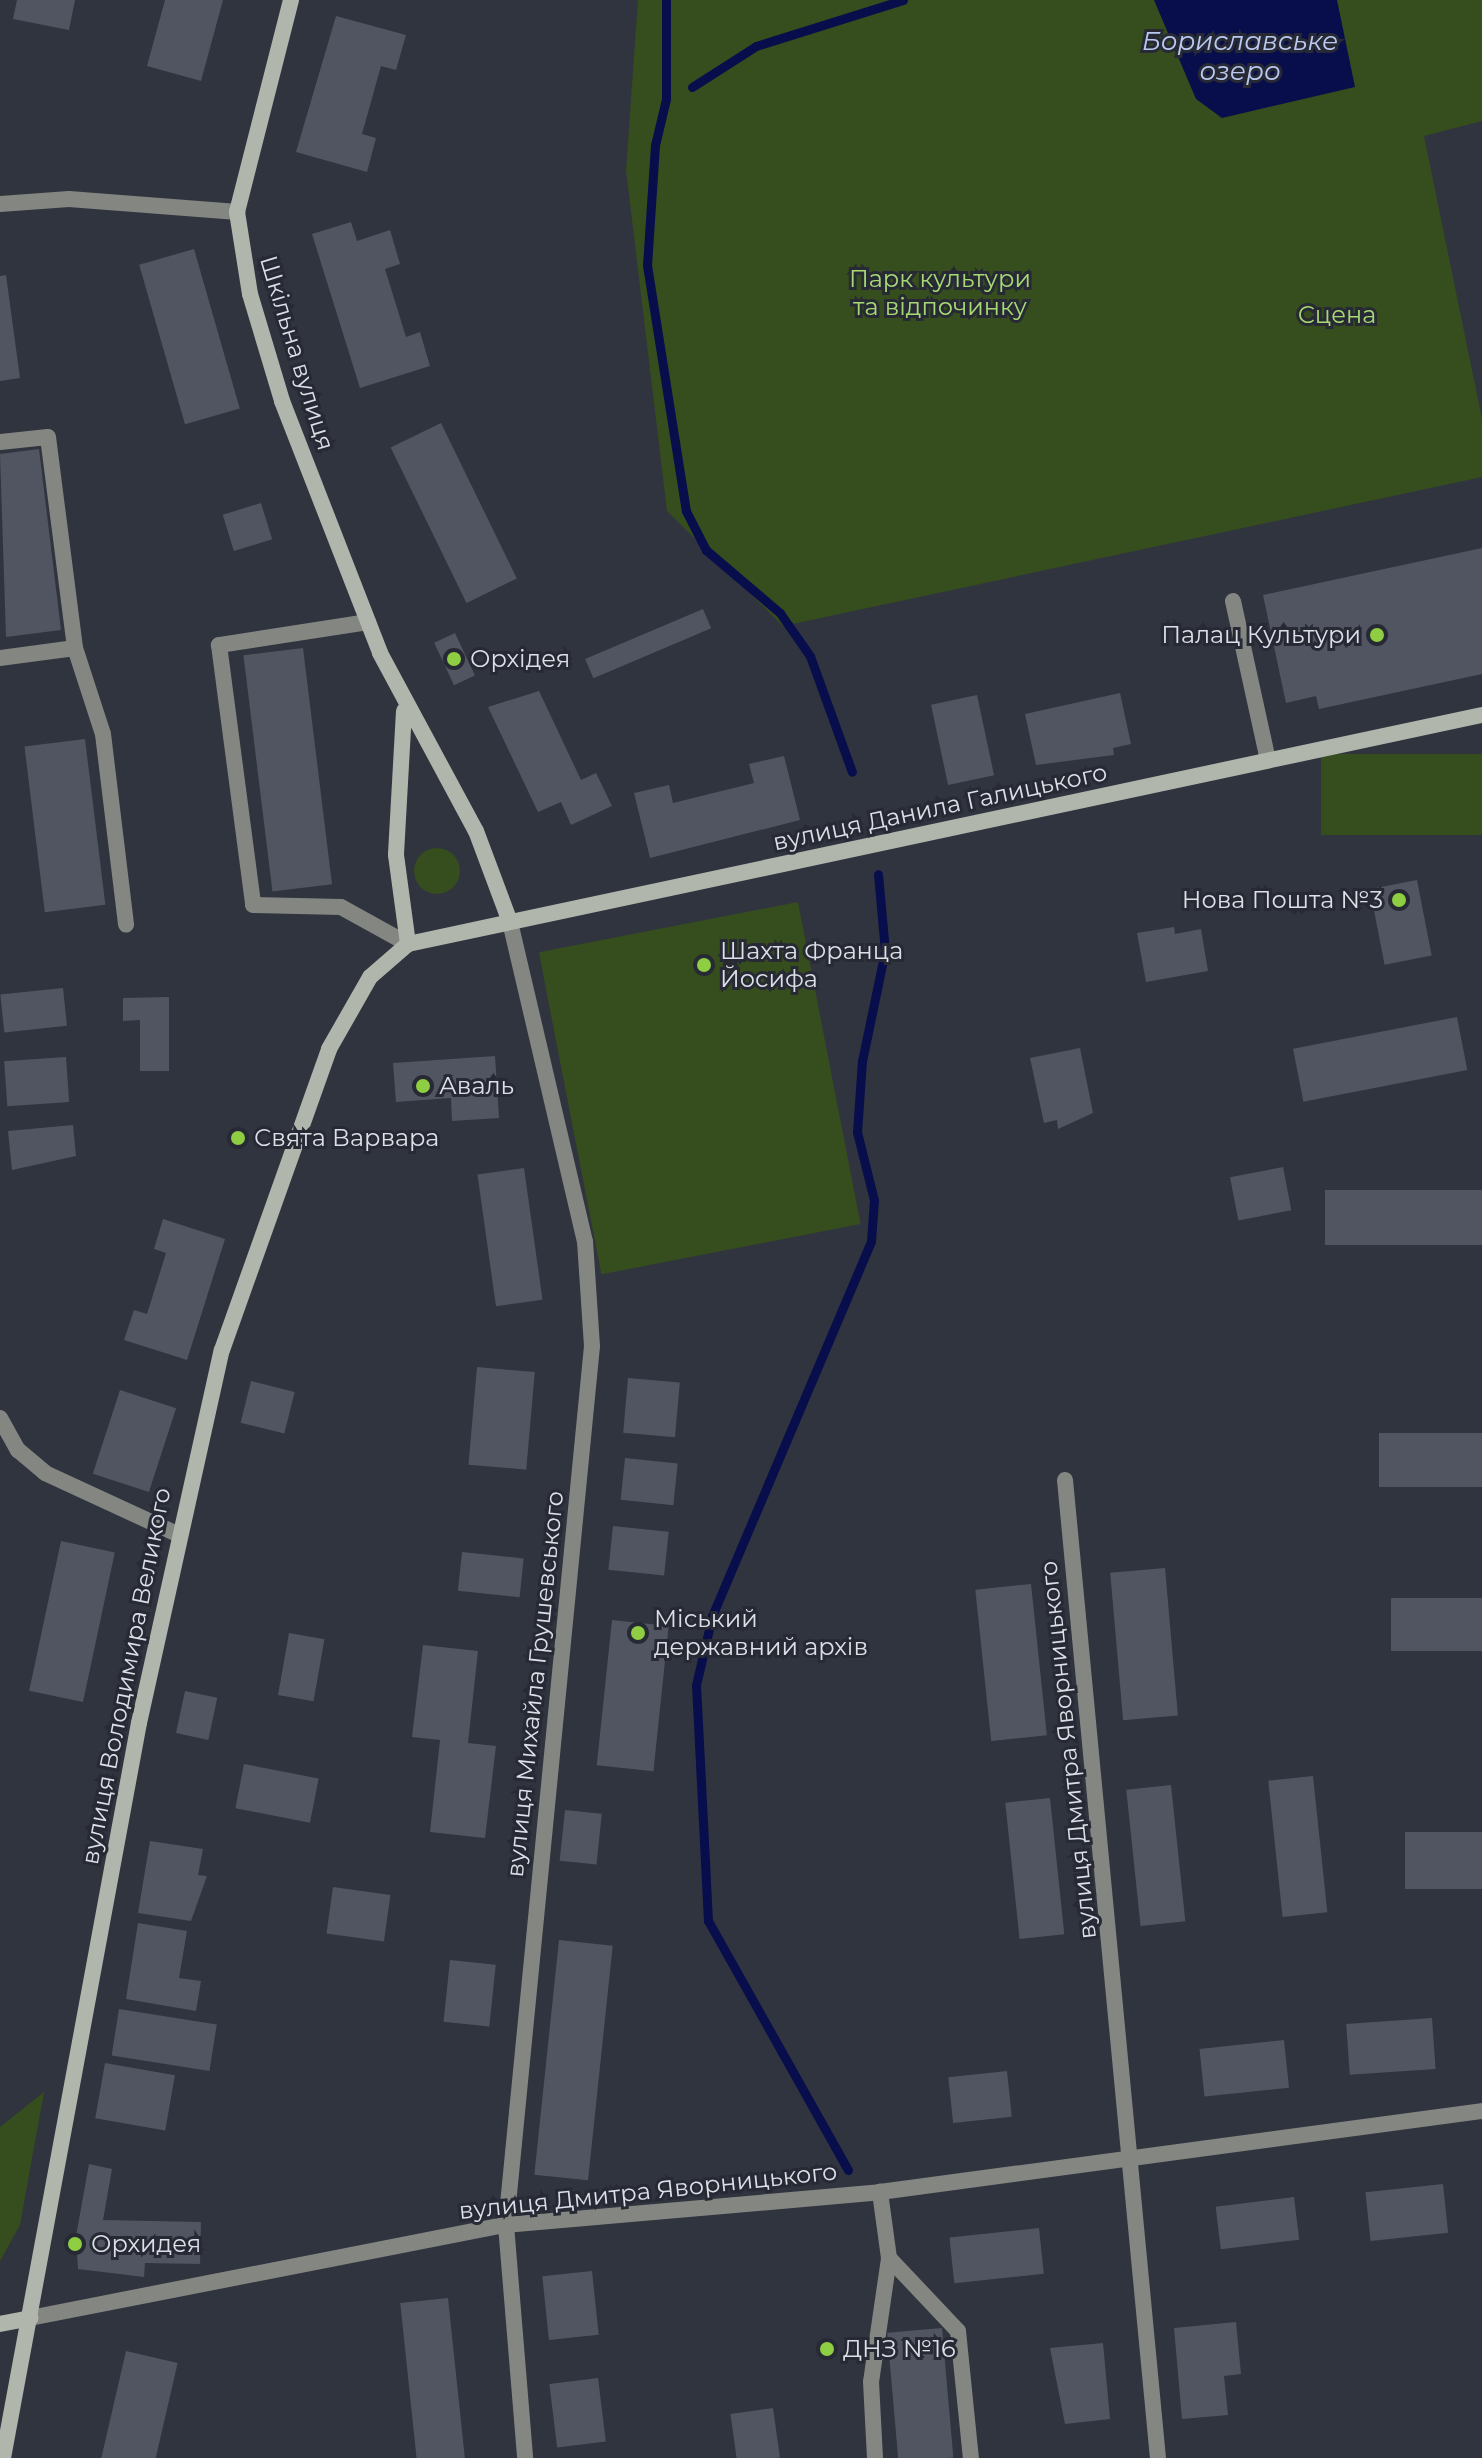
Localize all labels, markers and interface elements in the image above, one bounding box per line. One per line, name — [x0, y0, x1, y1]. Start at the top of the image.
water label: Бориславське озеро — [1142, 26, 1338, 88]
street label: Шкільна вулиця — [254, 252, 340, 454]
park label: Парк культури та відпочинку — [849, 265, 1031, 321]
park label: Сцена — [1298, 301, 1376, 329]
place label: Палац Культури — [1161, 621, 1361, 649]
marker: Палац Культури — [1368, 626, 1386, 644]
place label: Орхідея — [470, 645, 570, 673]
marker: Орхідея — [445, 650, 463, 668]
street label: вулиця Данила Галицького — [770, 757, 1110, 857]
place label: Нова Пошта №3 — [1182, 886, 1383, 914]
marker: Нова Пошта №3 — [1390, 891, 1408, 909]
place label: Шахта Франца Йосифа — [720, 937, 903, 993]
marker: Шахта Франца Йосифа — [695, 956, 713, 974]
place label: Аваль — [439, 1072, 514, 1100]
marker: Аваль — [414, 1077, 432, 1095]
place label: Свята Варвара — [254, 1124, 439, 1152]
marker: Свята Варвара — [229, 1129, 247, 1147]
street label: вулиця Володимира Великого — [75, 1485, 177, 1867]
street label: вулиця Михайла Грушевського — [500, 1489, 570, 1879]
street label: вулиця Дмитра Яворницького — [1034, 1559, 1102, 1941]
place label: Міський державний архів — [654, 1605, 868, 1661]
marker: Міський державний архів — [629, 1624, 647, 1642]
street label: вулиця Дмитра Яворницького — [457, 2157, 839, 2225]
place label: Орхидея — [91, 2230, 201, 2258]
marker: Орхидея — [66, 2235, 84, 2253]
place label: ДНЗ №16 — [843, 2335, 956, 2363]
marker: ДНЗ №16 — [818, 2340, 836, 2358]

